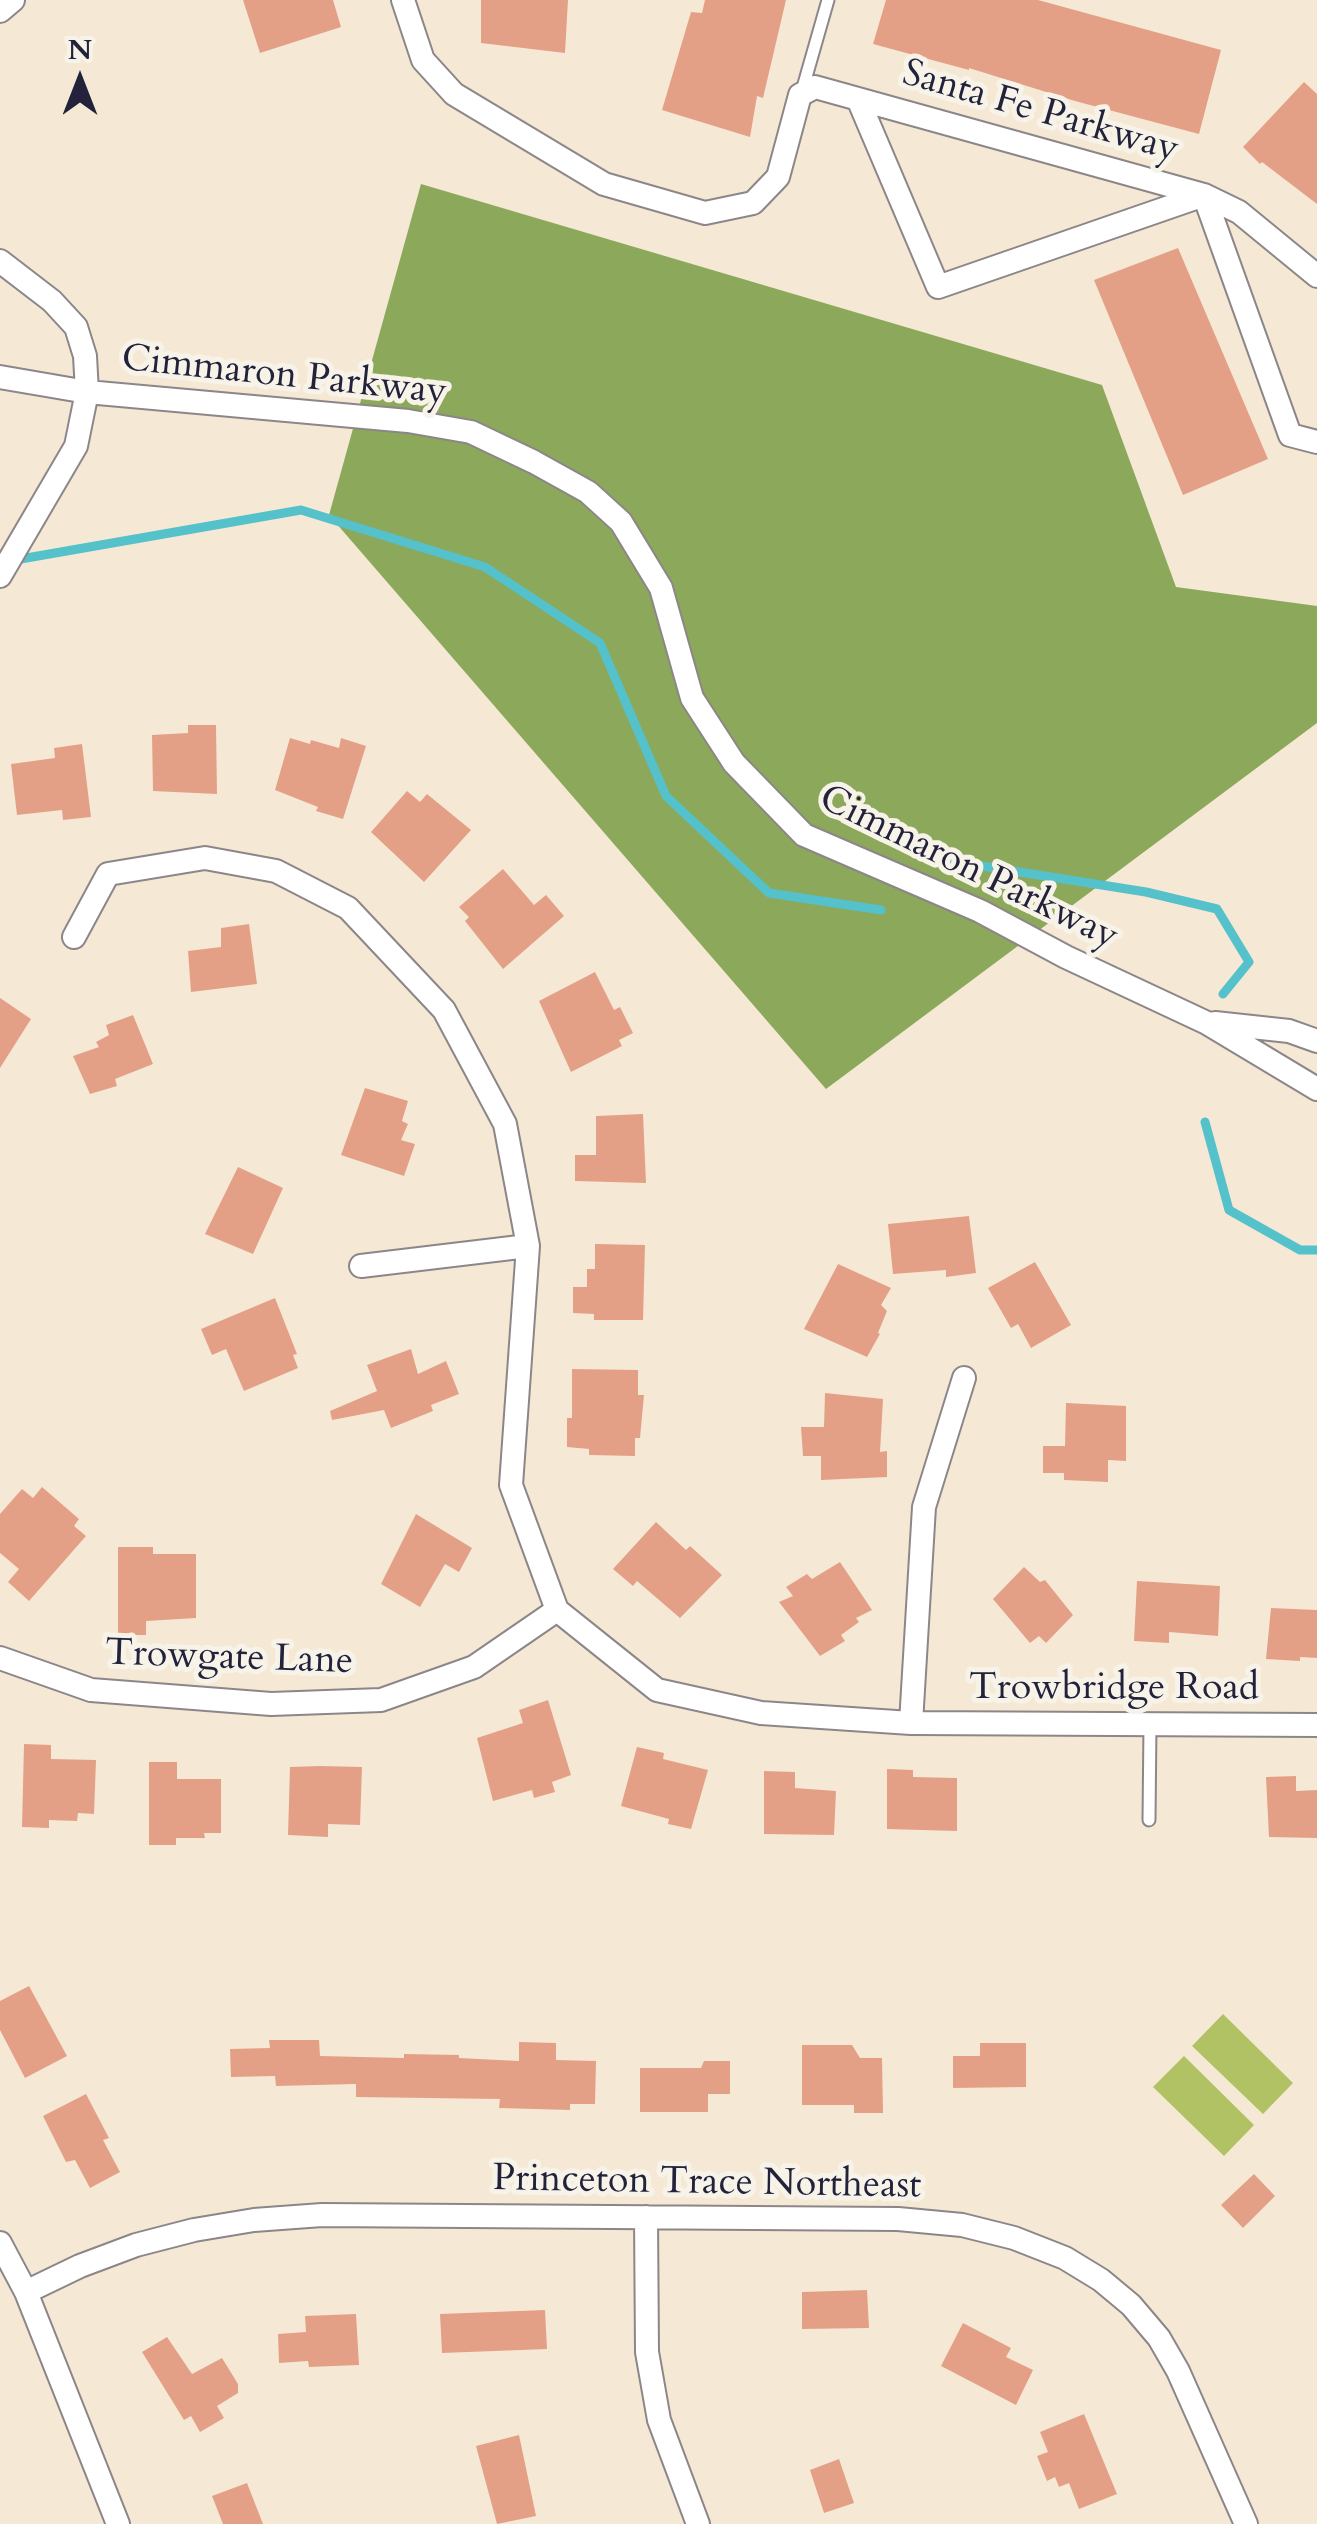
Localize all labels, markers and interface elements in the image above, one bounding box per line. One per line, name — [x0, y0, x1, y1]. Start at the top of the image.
north arrow — [30, 30, 130, 130]
text: N — [68, 31, 92, 69]
street label: Santa Fe Parkway — [897, 52, 1183, 174]
street label: Cimmaron Parkway — [119, 337, 449, 417]
street label: Cimmaron Parkway — [811, 777, 1125, 961]
street label: Trowgate Lane — [104, 1632, 354, 1686]
street label: Trowbridge Road — [969, 1666, 1259, 1712]
street label: Princeton Trace Northeast — [492, 2157, 922, 2211]

